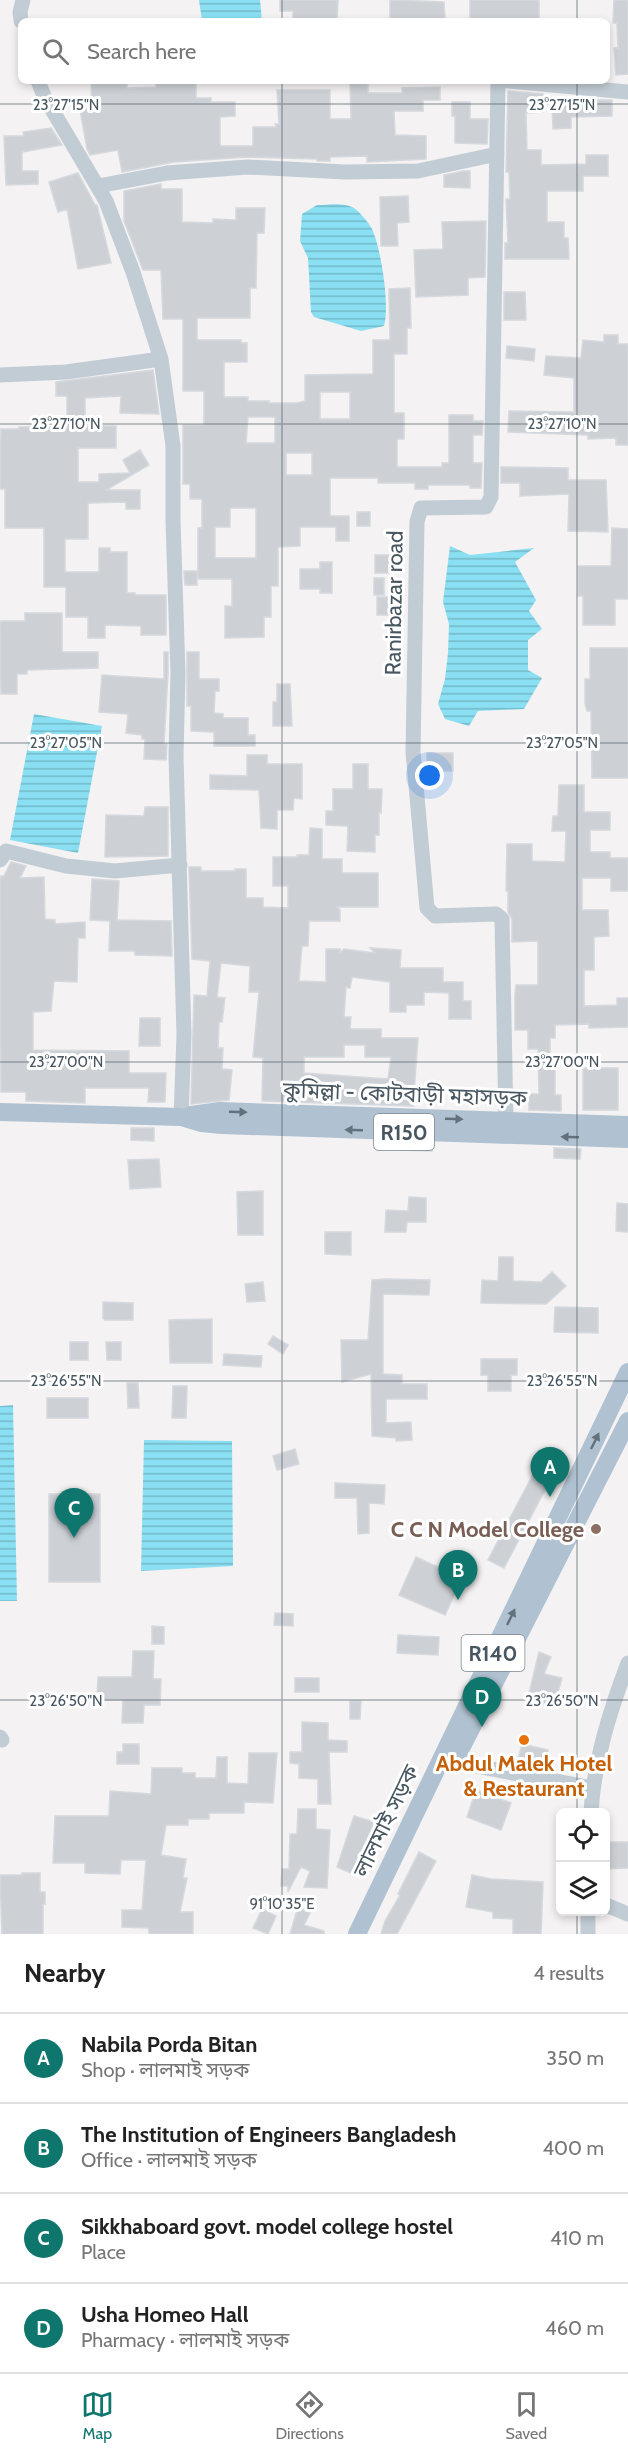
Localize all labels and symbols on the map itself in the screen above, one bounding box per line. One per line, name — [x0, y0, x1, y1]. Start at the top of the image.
text: 23°27'15"N — [33, 96, 99, 114]
text: 23°27'15"N — [529, 96, 595, 114]
text: 23°27'10"N — [31, 415, 101, 433]
text: 23°27'10"N — [527, 415, 597, 433]
street label: Ranirbazar road — [379, 530, 409, 676]
text: 23°27'05"N — [30, 734, 102, 752]
text: 23°27'05"N — [526, 734, 598, 752]
your location — [415, 761, 444, 790]
text: 23°27'00"N — [29, 1053, 103, 1071]
text: 23°27'00"N — [525, 1053, 599, 1071]
street label: কুমিল্লা - কোটবাড়ী মহাসড়ক — [282, 1076, 528, 1112]
one-way arrow — [229, 1107, 248, 1117]
road number: R150 — [374, 1114, 434, 1150]
one-way arrow — [445, 1114, 464, 1124]
one-way arrow — [344, 1125, 363, 1134]
one-way arrow — [560, 1132, 579, 1142]
text: 23°26'55"N — [31, 1372, 101, 1390]
text: 23°26'55"N — [527, 1372, 597, 1390]
one-way arrow — [590, 1432, 600, 1449]
pin: A — [530, 1448, 570, 1497]
pin: C — [54, 1488, 94, 1538]
place label: C C N Model College — [391, 1516, 584, 1543]
marker: C C N Model College — [589, 1522, 603, 1536]
pin: B — [438, 1550, 478, 1600]
one-way arrow — [506, 1608, 515, 1625]
road number: R140 — [462, 1635, 524, 1671]
pin: D — [462, 1678, 502, 1727]
text: 23°26'50"N — [29, 1692, 103, 1710]
text: 23°26'50"N — [525, 1692, 599, 1710]
marker: Abdul Malek Hotel & Restaurant — [517, 1733, 531, 1747]
place label: Abdul Malek Hotel & Restaurant — [436, 1750, 612, 1802]
street label: লালমাই সড়ক — [347, 1760, 425, 1882]
text: 91°10'35"E — [249, 1895, 315, 1913]

